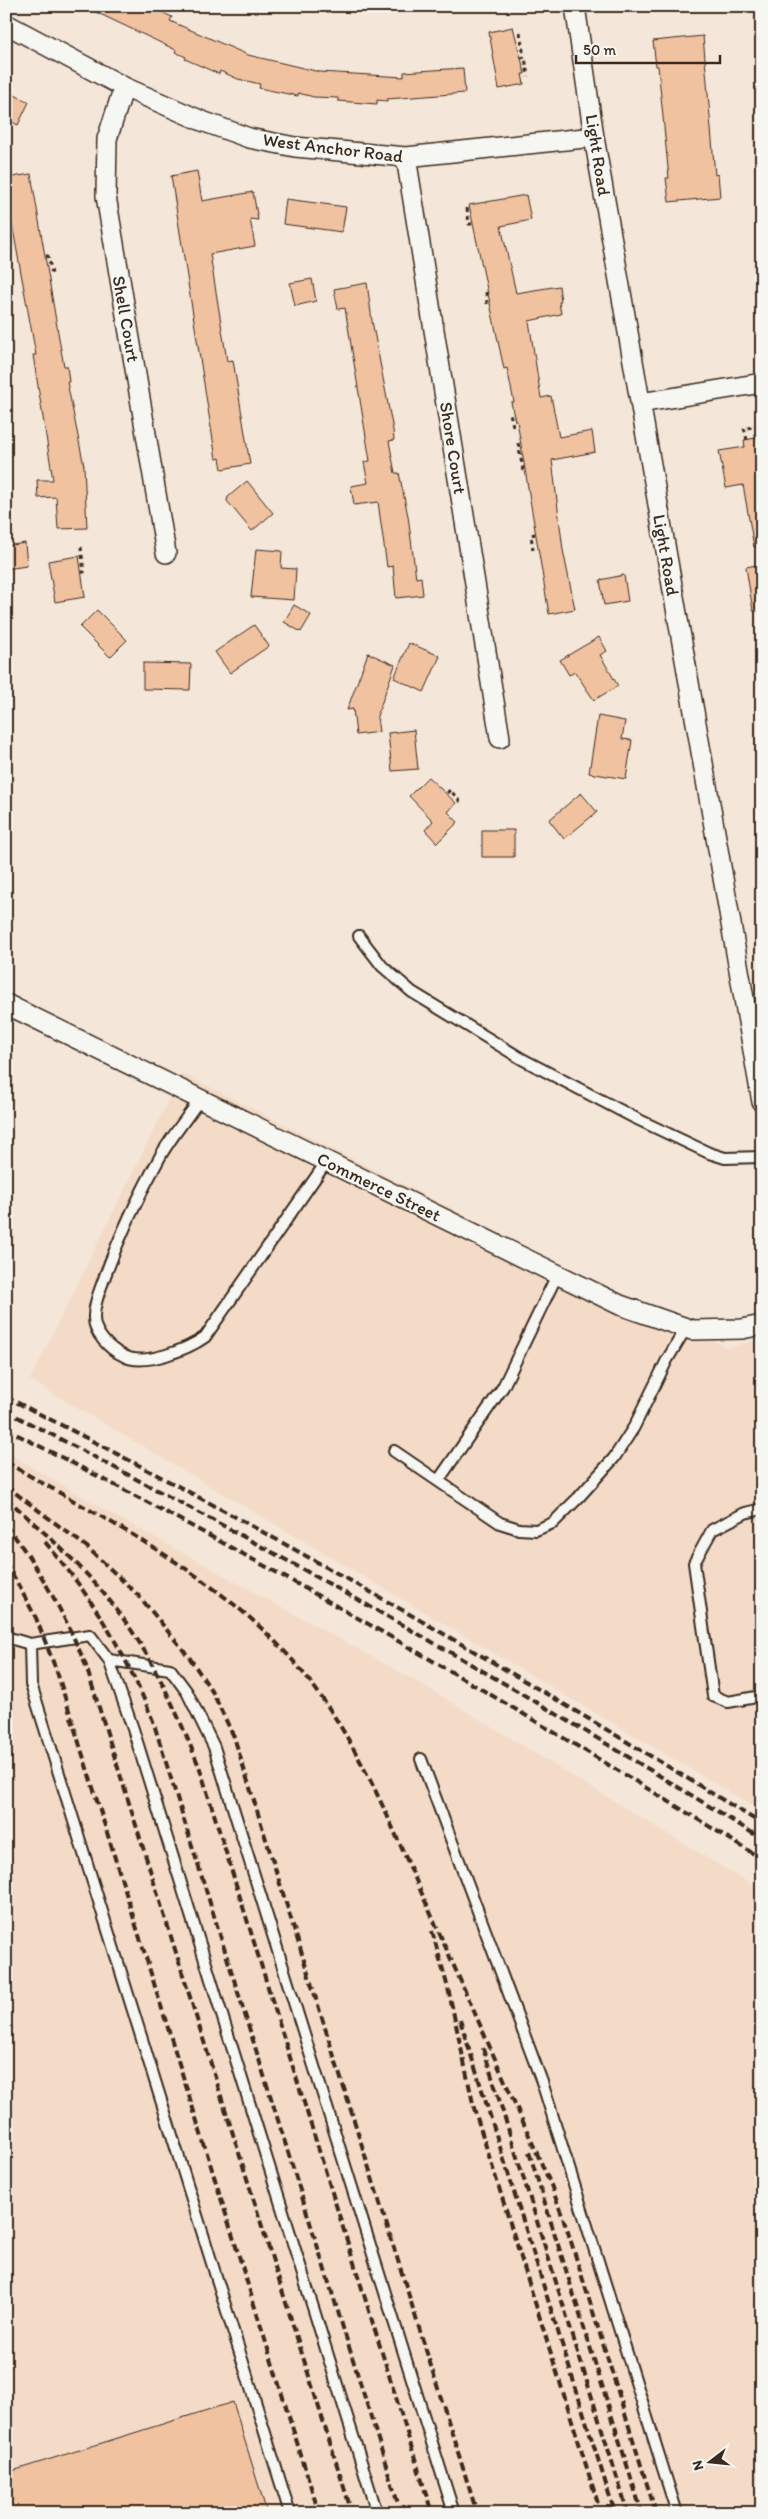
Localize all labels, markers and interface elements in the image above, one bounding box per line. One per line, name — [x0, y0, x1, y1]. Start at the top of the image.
scale bar — [576, 32, 719, 64]
text: 50 m — [583, 41, 616, 59]
street label: Light Road — [581, 113, 615, 198]
street label: West Anchor Road — [262, 128, 404, 168]
street label: Shell Court — [108, 274, 144, 364]
street label: Shore Court — [435, 400, 471, 496]
street label: Light Road — [648, 512, 684, 598]
street label: Commerce Street — [313, 1147, 445, 1227]
north arrow — [686, 2436, 736, 2486]
text: N — [689, 2459, 707, 2472]

